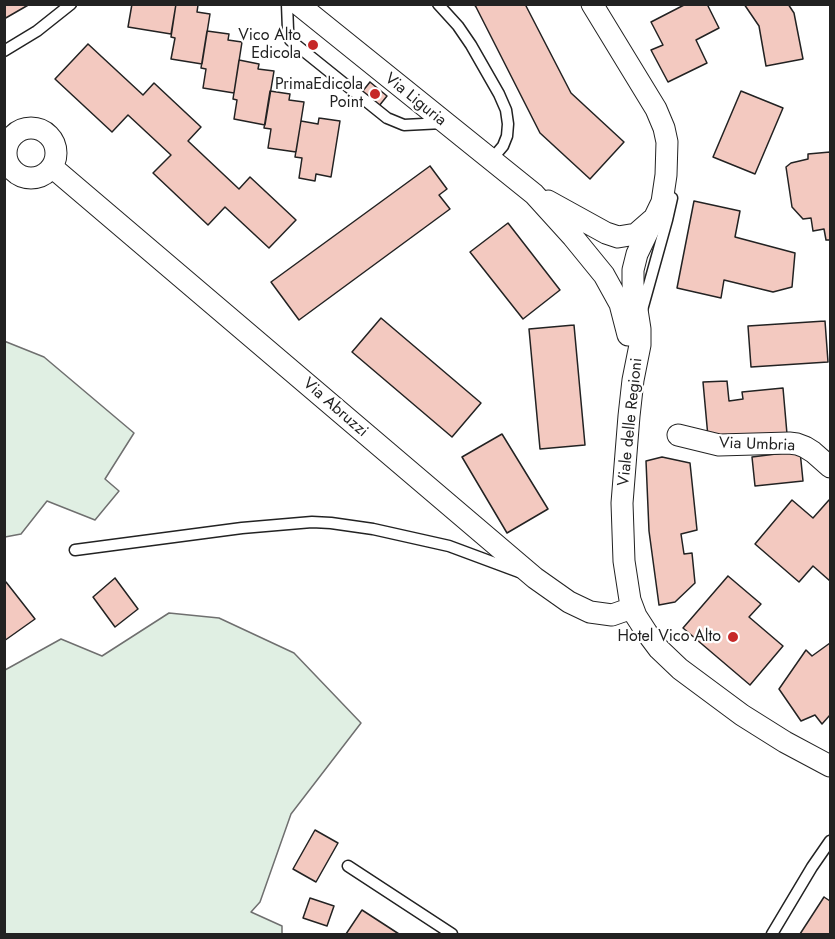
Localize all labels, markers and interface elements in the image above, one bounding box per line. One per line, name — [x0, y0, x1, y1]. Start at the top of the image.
place label: Vico Alto Edicola — [238, 26, 301, 64]
marker: Vico Alto Edicola — [306, 38, 320, 52]
street label: Via Liguria — [380, 69, 450, 131]
place label: PrimaEdicola Point — [275, 75, 363, 113]
marker: PrimaEdicola Point — [368, 87, 382, 101]
street label: Viale delle Regioni — [615, 357, 647, 487]
street label: Via Abruzzi — [298, 374, 372, 442]
street label: Via Umbria — [719, 434, 795, 456]
place label: Hotel Vico Alto — [618, 627, 721, 647]
marker: Hotel Vico Alto — [726, 630, 740, 644]

